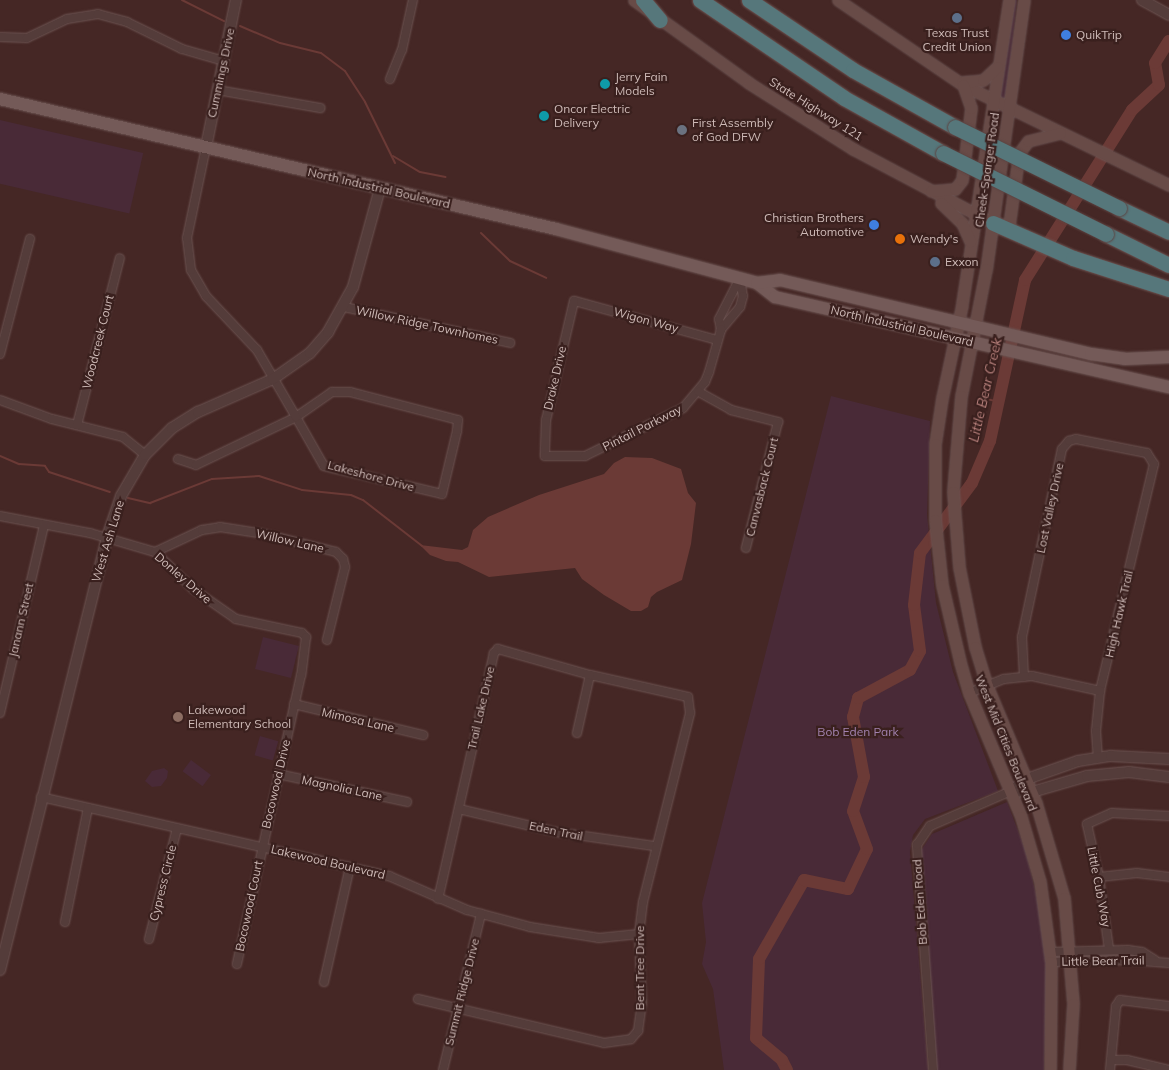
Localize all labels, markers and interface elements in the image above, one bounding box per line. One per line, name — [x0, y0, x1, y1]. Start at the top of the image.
marker: Texas Trust Credit Union — [951, 12, 963, 24]
place label: Texas Trust Credit Union — [923, 26, 991, 54]
street label: Cummings Drive — [204, 27, 238, 119]
place label: QuikTrip — [1076, 28, 1122, 42]
marker: QuikTrip — [1060, 29, 1072, 41]
place label: Jerry Fain Models — [615, 70, 668, 98]
street label: State Highway 121 — [767, 74, 865, 144]
marker: Jerry Fain Models — [599, 78, 611, 90]
place label: Oncor Electric Delivery — [554, 102, 630, 130]
marker: Oncor Electric Delivery — [538, 110, 550, 122]
street label: Cheek-Sparger Road — [972, 112, 1002, 228]
place label: First Assembly of God DFW — [692, 116, 773, 144]
marker: First Assembly of God DFW — [676, 124, 688, 136]
street label: North Industrial Boulevard — [306, 165, 452, 211]
place label: Christian Brothers Automotive — [764, 211, 864, 239]
marker: Christian Brothers Automotive — [868, 219, 880, 231]
place label: Wendy's — [910, 232, 958, 246]
marker: Wendy's — [894, 233, 906, 245]
place label: Exxon — [945, 255, 979, 269]
marker: Exxon — [929, 256, 941, 268]
street label: Woodcreek Court — [79, 293, 117, 391]
street label: Willow Ridge Townhomes — [355, 303, 499, 347]
street label: North Industrial Boulevard — [829, 303, 975, 349]
street label: Wigon Way — [612, 304, 680, 336]
water label: Little Bear Creek — [965, 336, 1005, 444]
street label: Drake Drive — [541, 345, 569, 411]
street label: Pintail Parkway — [600, 402, 684, 454]
street label: Canvasback Court — [743, 436, 781, 538]
street label: Lakeshore Drive — [326, 458, 416, 494]
street label: Lost Valley Drive — [1033, 461, 1067, 555]
street label: West Ash Lane — [89, 498, 127, 584]
street label: Willow Lane — [255, 526, 325, 556]
street label: Donley Drive — [152, 549, 214, 607]
street label: High Hawk Trail — [1102, 569, 1136, 659]
street label: Janann Street — [5, 581, 37, 659]
street label: Trail Lake Drive — [464, 665, 498, 751]
street label: West Mid Cities Boulevard — [972, 673, 1040, 813]
place label: Lakewood Elementary School — [188, 703, 291, 731]
street label: Mimosa Lane — [320, 705, 396, 735]
marker: Lakewood Elementary School — [172, 711, 184, 723]
park label: Bob Eden Park — [817, 725, 899, 739]
street label: Bocowood Drive — [259, 738, 293, 830]
street label: Magnolia Lane — [300, 772, 384, 804]
street label: Eden Trail — [528, 818, 584, 844]
street label: Lakewood Boulevard — [269, 842, 387, 882]
street label: Cypress Circle — [147, 843, 179, 923]
street label: Little Cub Way — [1084, 846, 1114, 928]
street label: Bocowood Court — [232, 859, 266, 953]
street label: Bob Eden Road — [910, 859, 930, 945]
street label: Bent Tree Drive — [633, 926, 647, 1010]
street label: Summit Ridge Drive — [442, 937, 482, 1047]
street label: Little Bear Trail — [1061, 953, 1145, 969]

